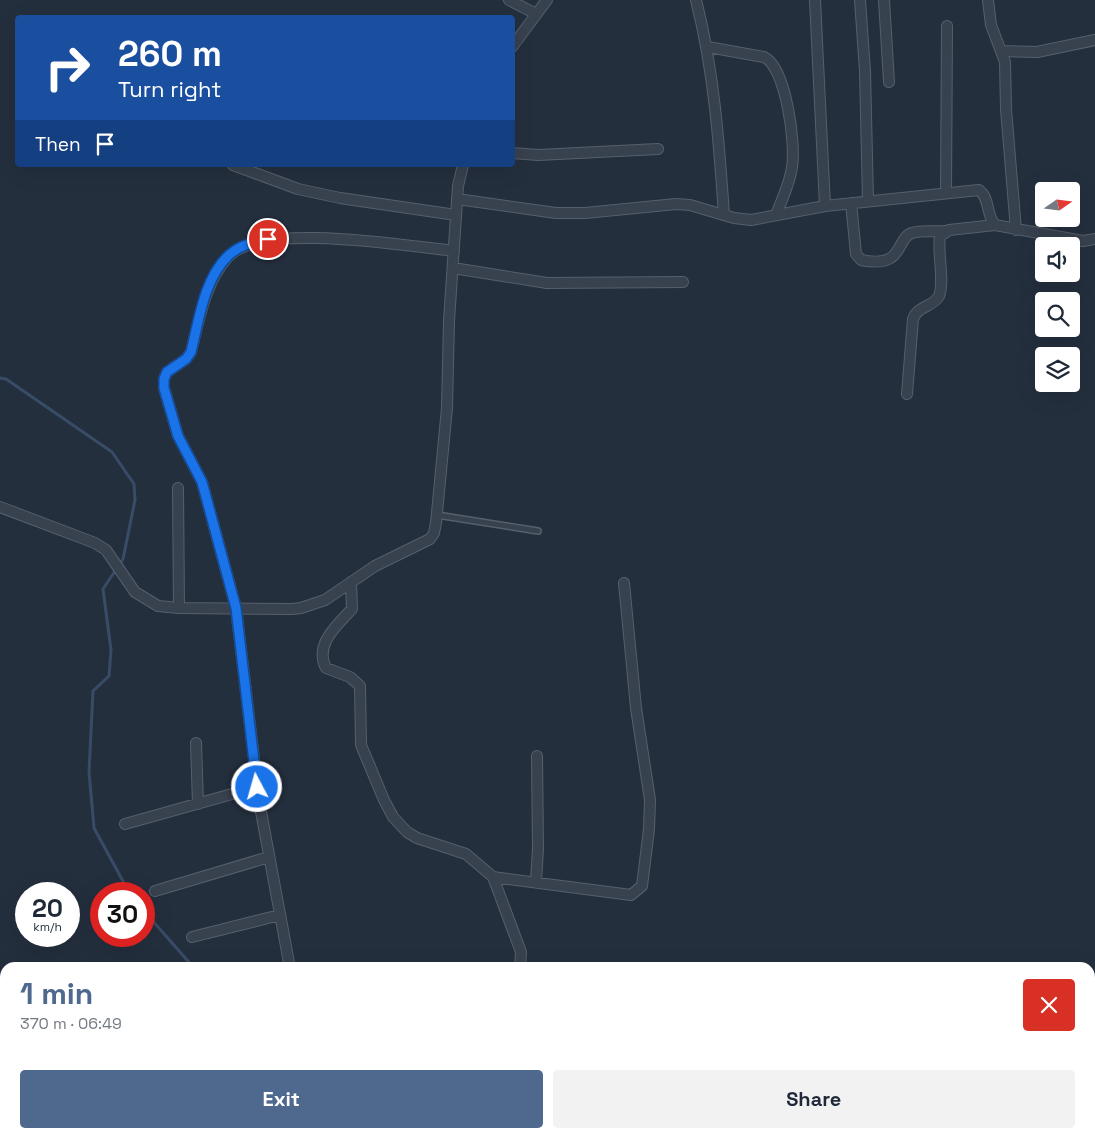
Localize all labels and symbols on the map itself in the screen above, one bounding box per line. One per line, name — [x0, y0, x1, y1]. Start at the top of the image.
north arrow — [1035, 182, 1080, 228]
pin — [247, 218, 289, 260]
position arrow — [230, 760, 282, 812]
speed limit sign: 30 — [90, 882, 155, 947]

